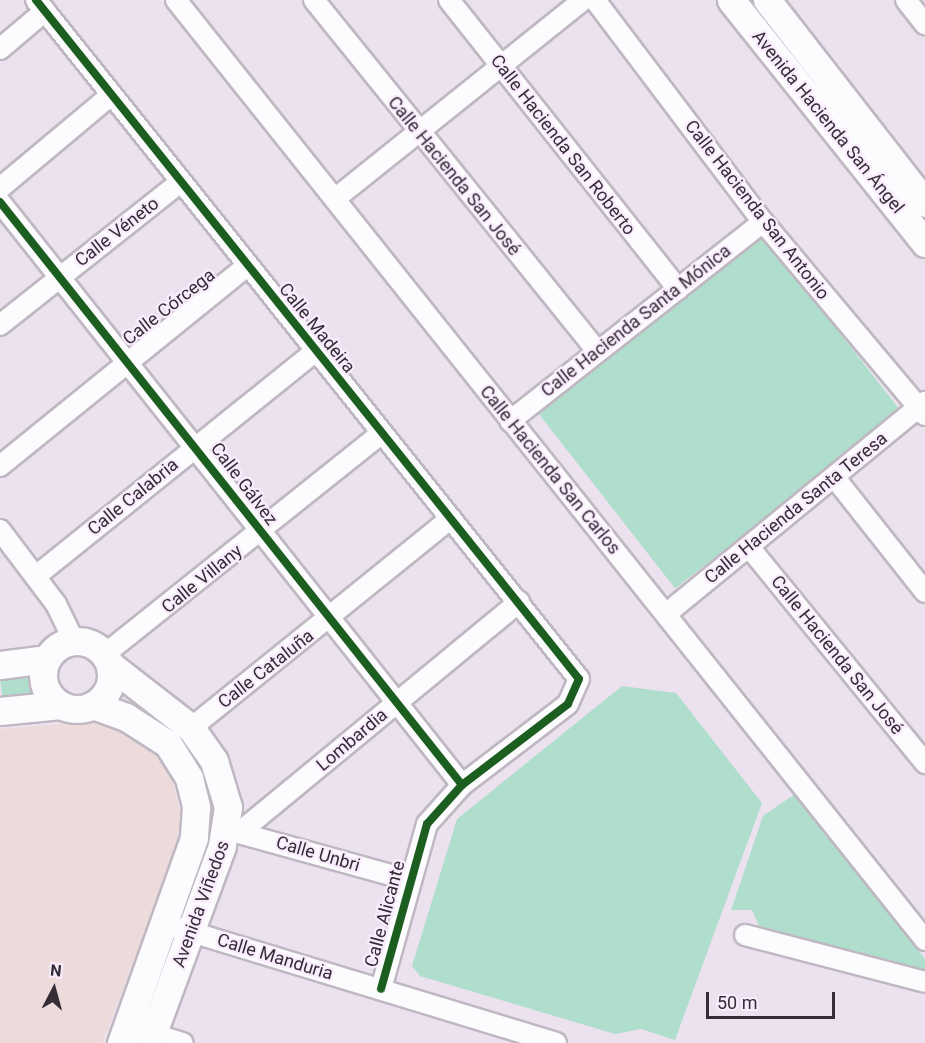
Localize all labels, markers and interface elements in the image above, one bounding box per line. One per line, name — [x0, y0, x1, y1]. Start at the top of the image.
street label: Avenida Hacienda San Ángel — [748, 26, 908, 218]
street label: Calle Hacienda San Roberto — [486, 50, 640, 240]
street label: Calle Hacienda San José — [383, 92, 525, 260]
street label: Calle Hacienda San Antonio — [680, 116, 834, 304]
street label: Calle Véneto — [71, 193, 163, 271]
street label: Calle Hacienda Santa Mónica — [537, 240, 735, 402]
street label: Calle Córcega — [119, 264, 219, 350]
street label: Calle Madeira — [274, 279, 360, 377]
street label: Calle Hacienda San Carlos — [475, 381, 625, 559]
street label: Calle Hacienda Santa Teresa — [700, 428, 892, 588]
street label: Calle Gálvez — [206, 438, 282, 530]
street label: Calle Calabria — [83, 454, 183, 540]
street label: Calle Villany — [157, 540, 247, 618]
street label: Calle Hacienda San José — [766, 571, 908, 739]
street label: Calle Cataluña — [214, 625, 318, 713]
street label: Lombardia — [312, 704, 392, 776]
street label: Calle Unbri — [273, 832, 363, 876]
street label: Avenida Viñedos — [168, 838, 234, 970]
street label: Calle Alicante — [360, 858, 410, 970]
street label: Calle Manduria — [214, 929, 336, 985]
north arrow — [24, 959, 84, 1019]
text: N — [49, 961, 63, 981]
scale bar — [709, 980, 838, 1018]
text: 50 m — [717, 992, 757, 1013]

